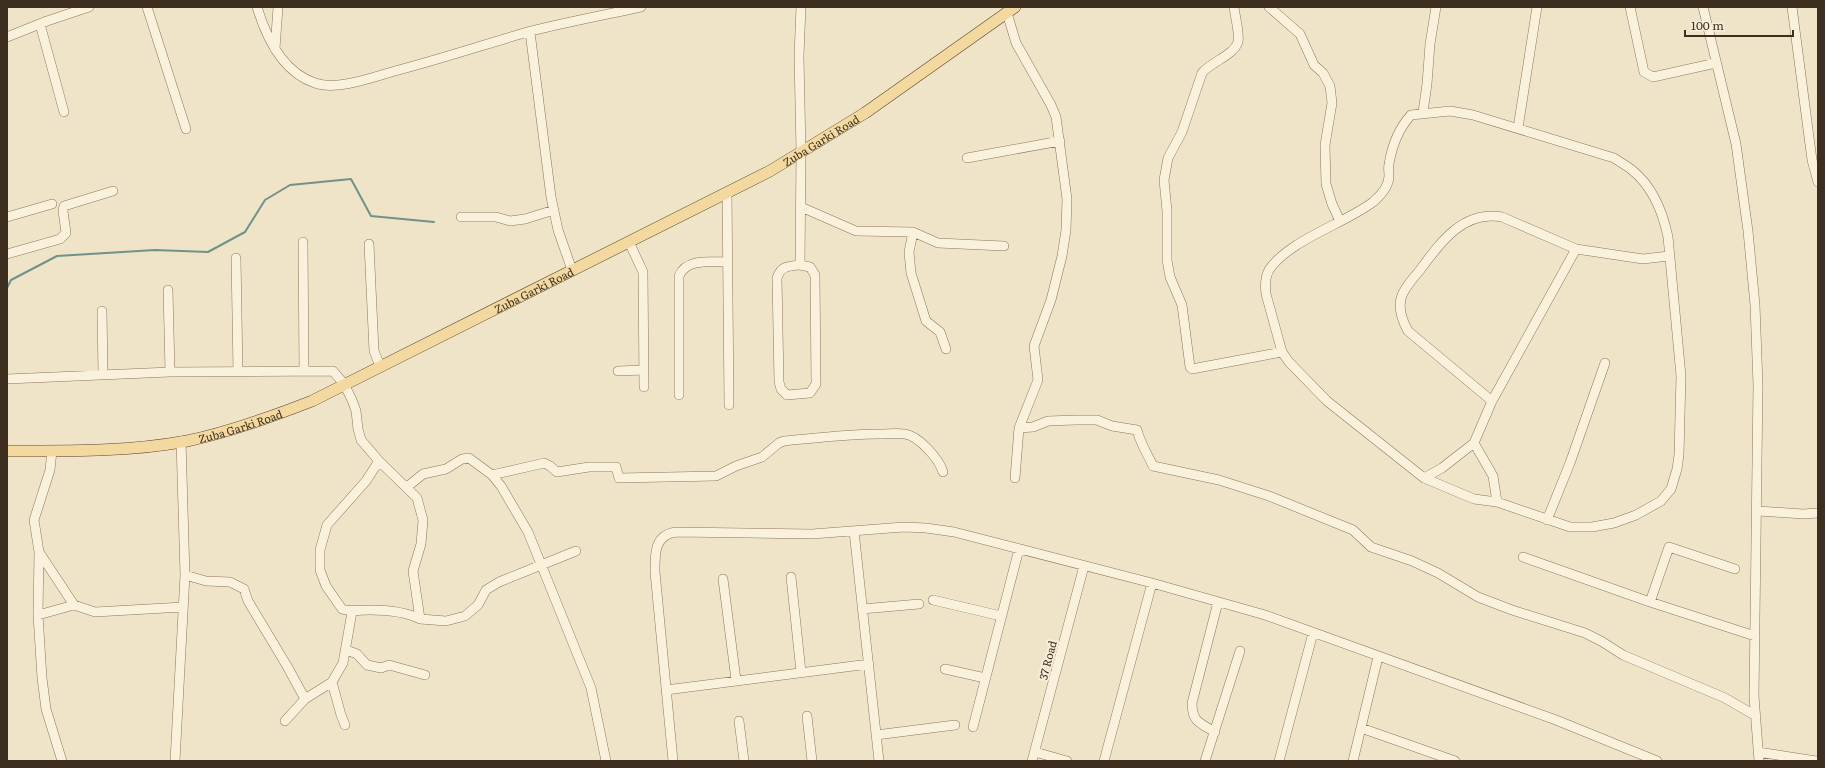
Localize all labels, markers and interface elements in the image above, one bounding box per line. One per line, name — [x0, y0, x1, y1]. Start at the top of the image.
scale bar — [1685, 12, 1793, 38]
text: 100 m — [1691, 16, 1724, 34]
street label: Zuba Garki Road — [779, 110, 862, 169]
street label: Zuba Garki Road — [491, 263, 576, 316]
street label: Zuba Garki Road — [197, 405, 285, 446]
street label: 37 Road — [1034, 638, 1060, 681]

